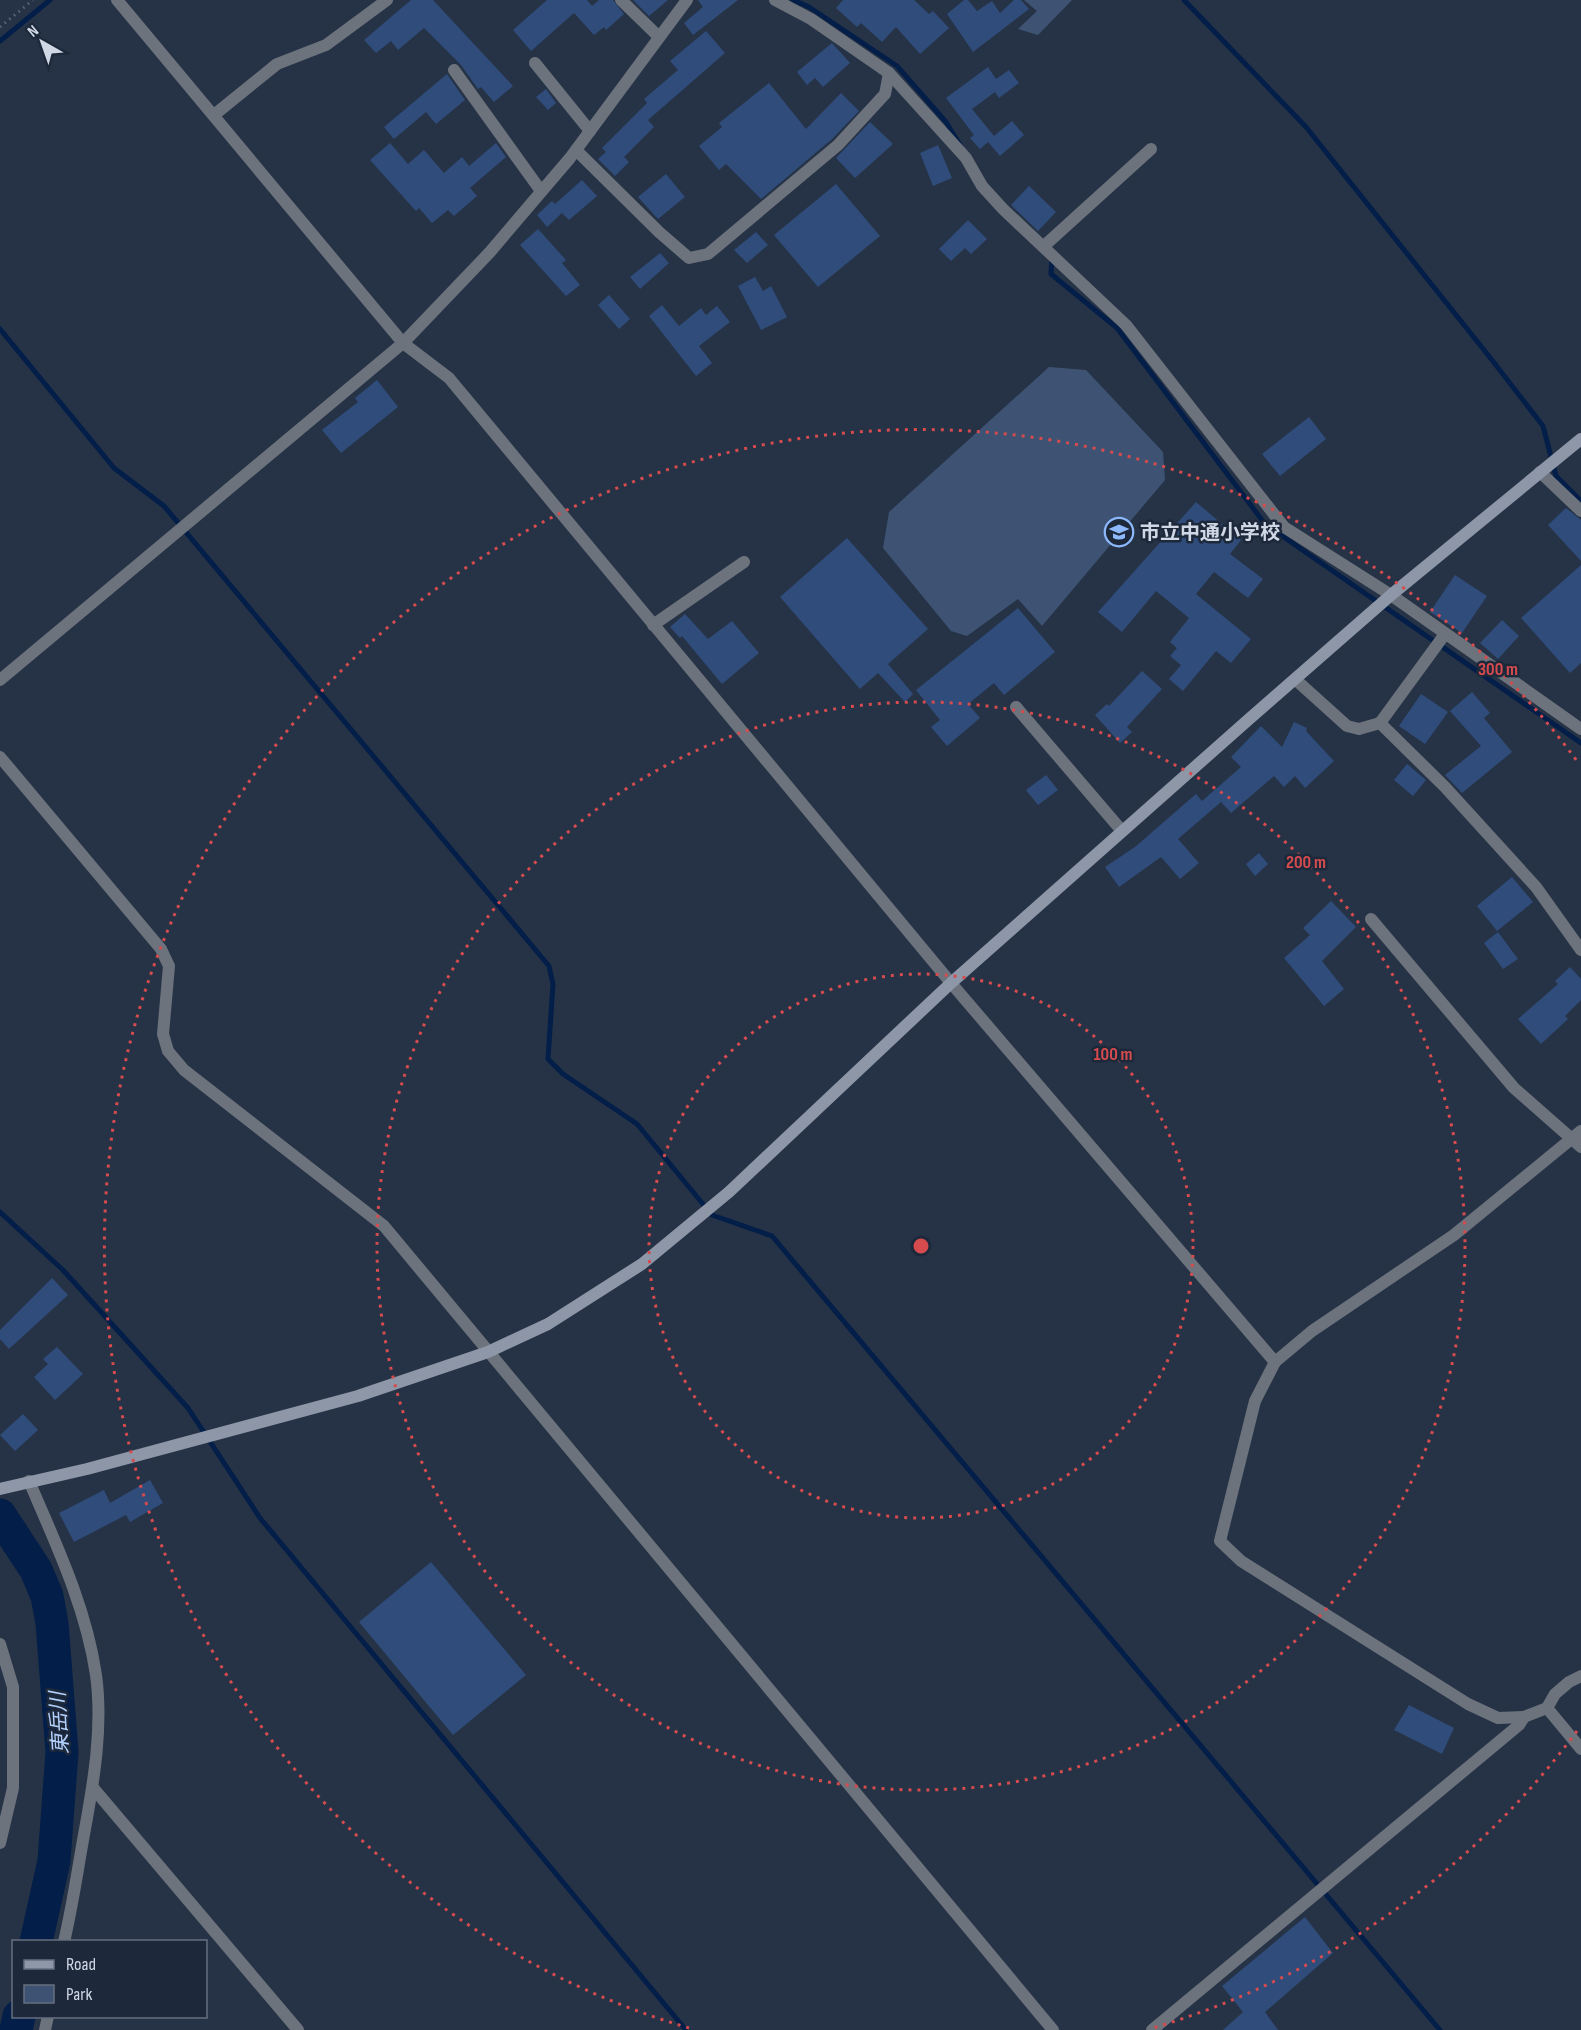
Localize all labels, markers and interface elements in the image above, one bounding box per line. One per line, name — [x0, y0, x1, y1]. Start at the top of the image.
north arrow — [12, 12, 72, 72]
text: N — [24, 22, 43, 42]
school or university icon: 市立中通小学校 — [1103, 516, 1135, 548]
place label: 市立中通小学校 — [1140, 521, 1280, 545]
text: 300 m — [1478, 659, 1518, 680]
text: 200 m — [1286, 852, 1326, 873]
text: 100 m — [1094, 1044, 1133, 1065]
centre of rings — [911, 1236, 931, 1256]
water label: 東岳川 — [45, 1689, 74, 1755]
legend — [12, 1940, 207, 2018]
text: Road — [66, 1954, 96, 1975]
text: Park — [66, 1984, 92, 2005]

